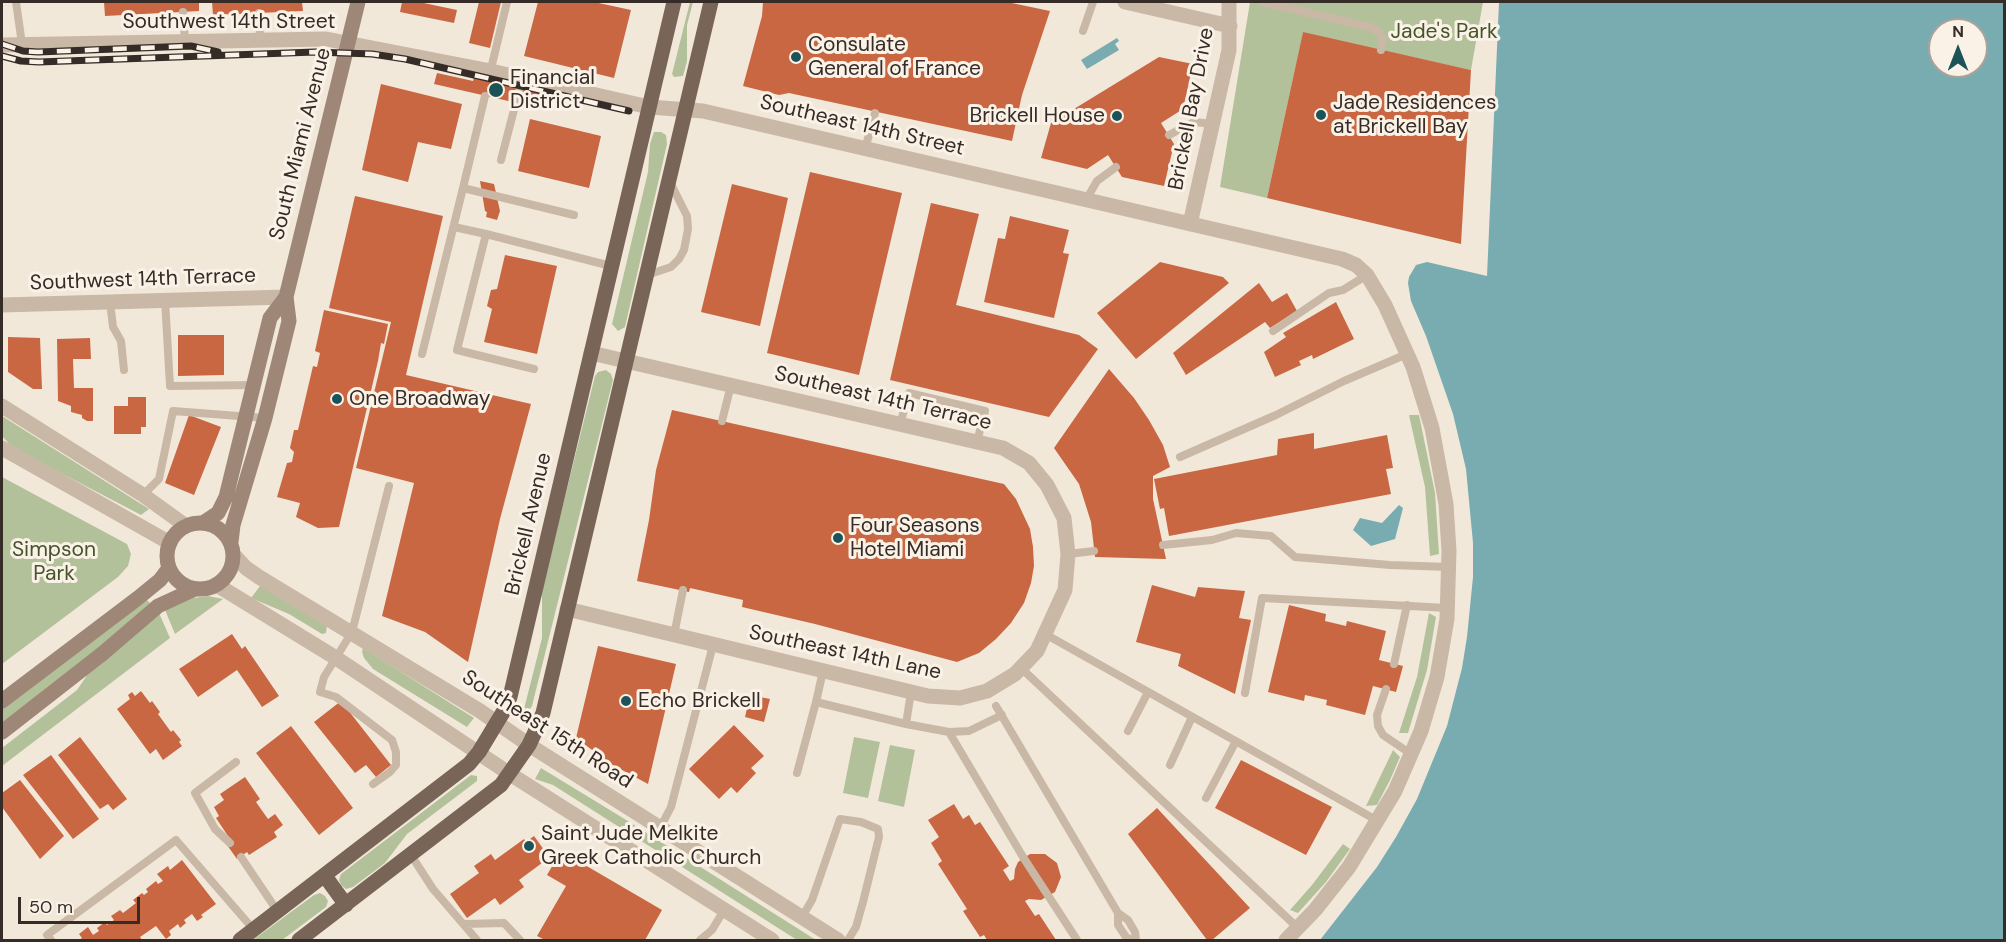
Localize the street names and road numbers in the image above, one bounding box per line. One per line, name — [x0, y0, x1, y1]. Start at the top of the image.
street label: Southwest 14th Street — [122, 9, 336, 35]
street label: Brickell Bay Drive — [1164, 26, 1220, 192]
street label: South Miami Avenue — [265, 45, 337, 243]
street label: Southeast 14th Street — [757, 90, 967, 162]
street label: Southwest 14th Terrace — [29, 263, 257, 297]
street label: Southeast 14th Terrace — [772, 362, 994, 436]
street label: Brickell Avenue — [500, 450, 558, 598]
street label: Southeast 14th Lane — [747, 620, 943, 686]
street label: Southeast 15th Road — [457, 665, 637, 795]

